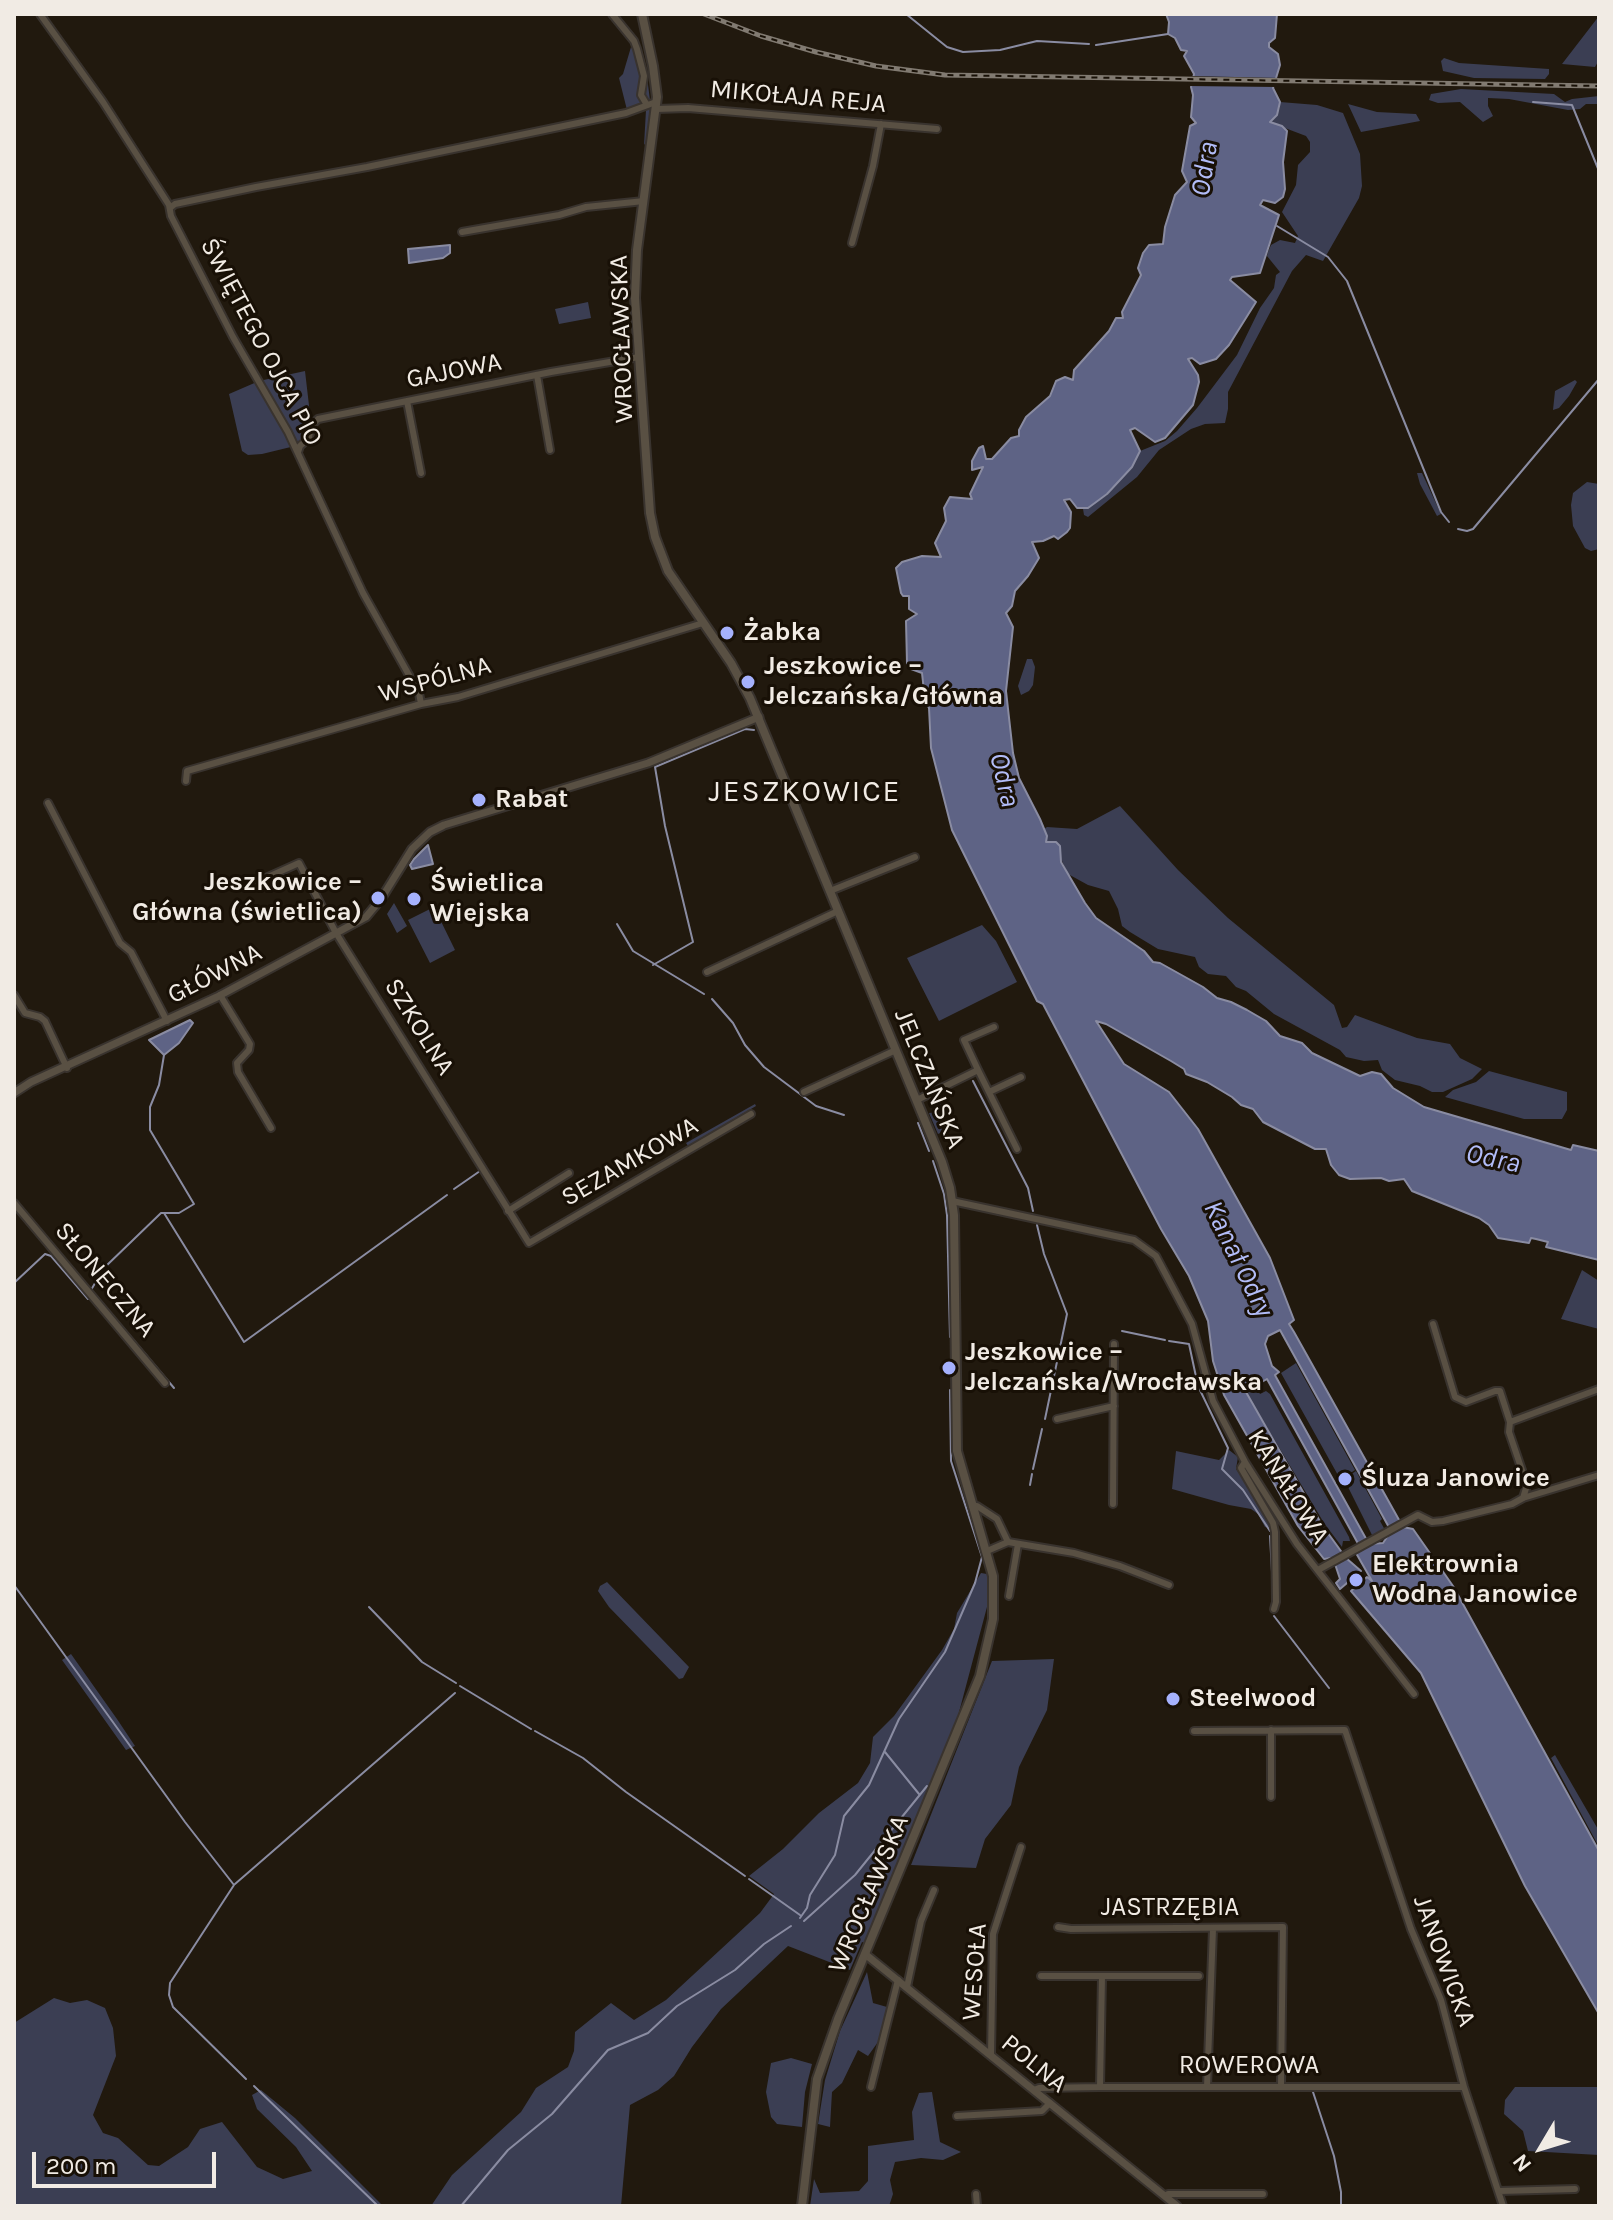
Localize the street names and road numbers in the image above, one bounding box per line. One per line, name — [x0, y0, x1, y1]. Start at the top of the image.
street label: MIKOŁAJA REJA — [709, 74, 887, 120]
street label: ŚWIĘTEGO OJCA PIO — [193, 233, 329, 451]
street label: WROCŁAWSKA — [603, 255, 641, 423]
street label: GAJOWA — [404, 346, 504, 396]
street label: WSPÓLNA — [375, 650, 495, 710]
street label: GŁÓWNA — [163, 937, 267, 1011]
street label: SZKOLNA — [377, 973, 461, 1081]
street label: JELCZAŃSKA — [887, 1005, 971, 1153]
street label: SEZAMKOWA — [556, 1110, 704, 1214]
street label: SŁONECZNA — [48, 1216, 162, 1344]
street label: KANAŁOWA — [1240, 1424, 1336, 1550]
street label: WROCŁAWSKA — [822, 1811, 916, 1977]
street label: JANOWICKA — [1406, 1891, 1482, 2031]
street label: JASTRZĘBIA — [1101, 1892, 1239, 1924]
street label: WESOŁA — [956, 1922, 994, 2022]
street label: POLNA — [995, 2028, 1073, 2100]
street label: ROWEROWA — [1179, 2050, 1319, 2082]

